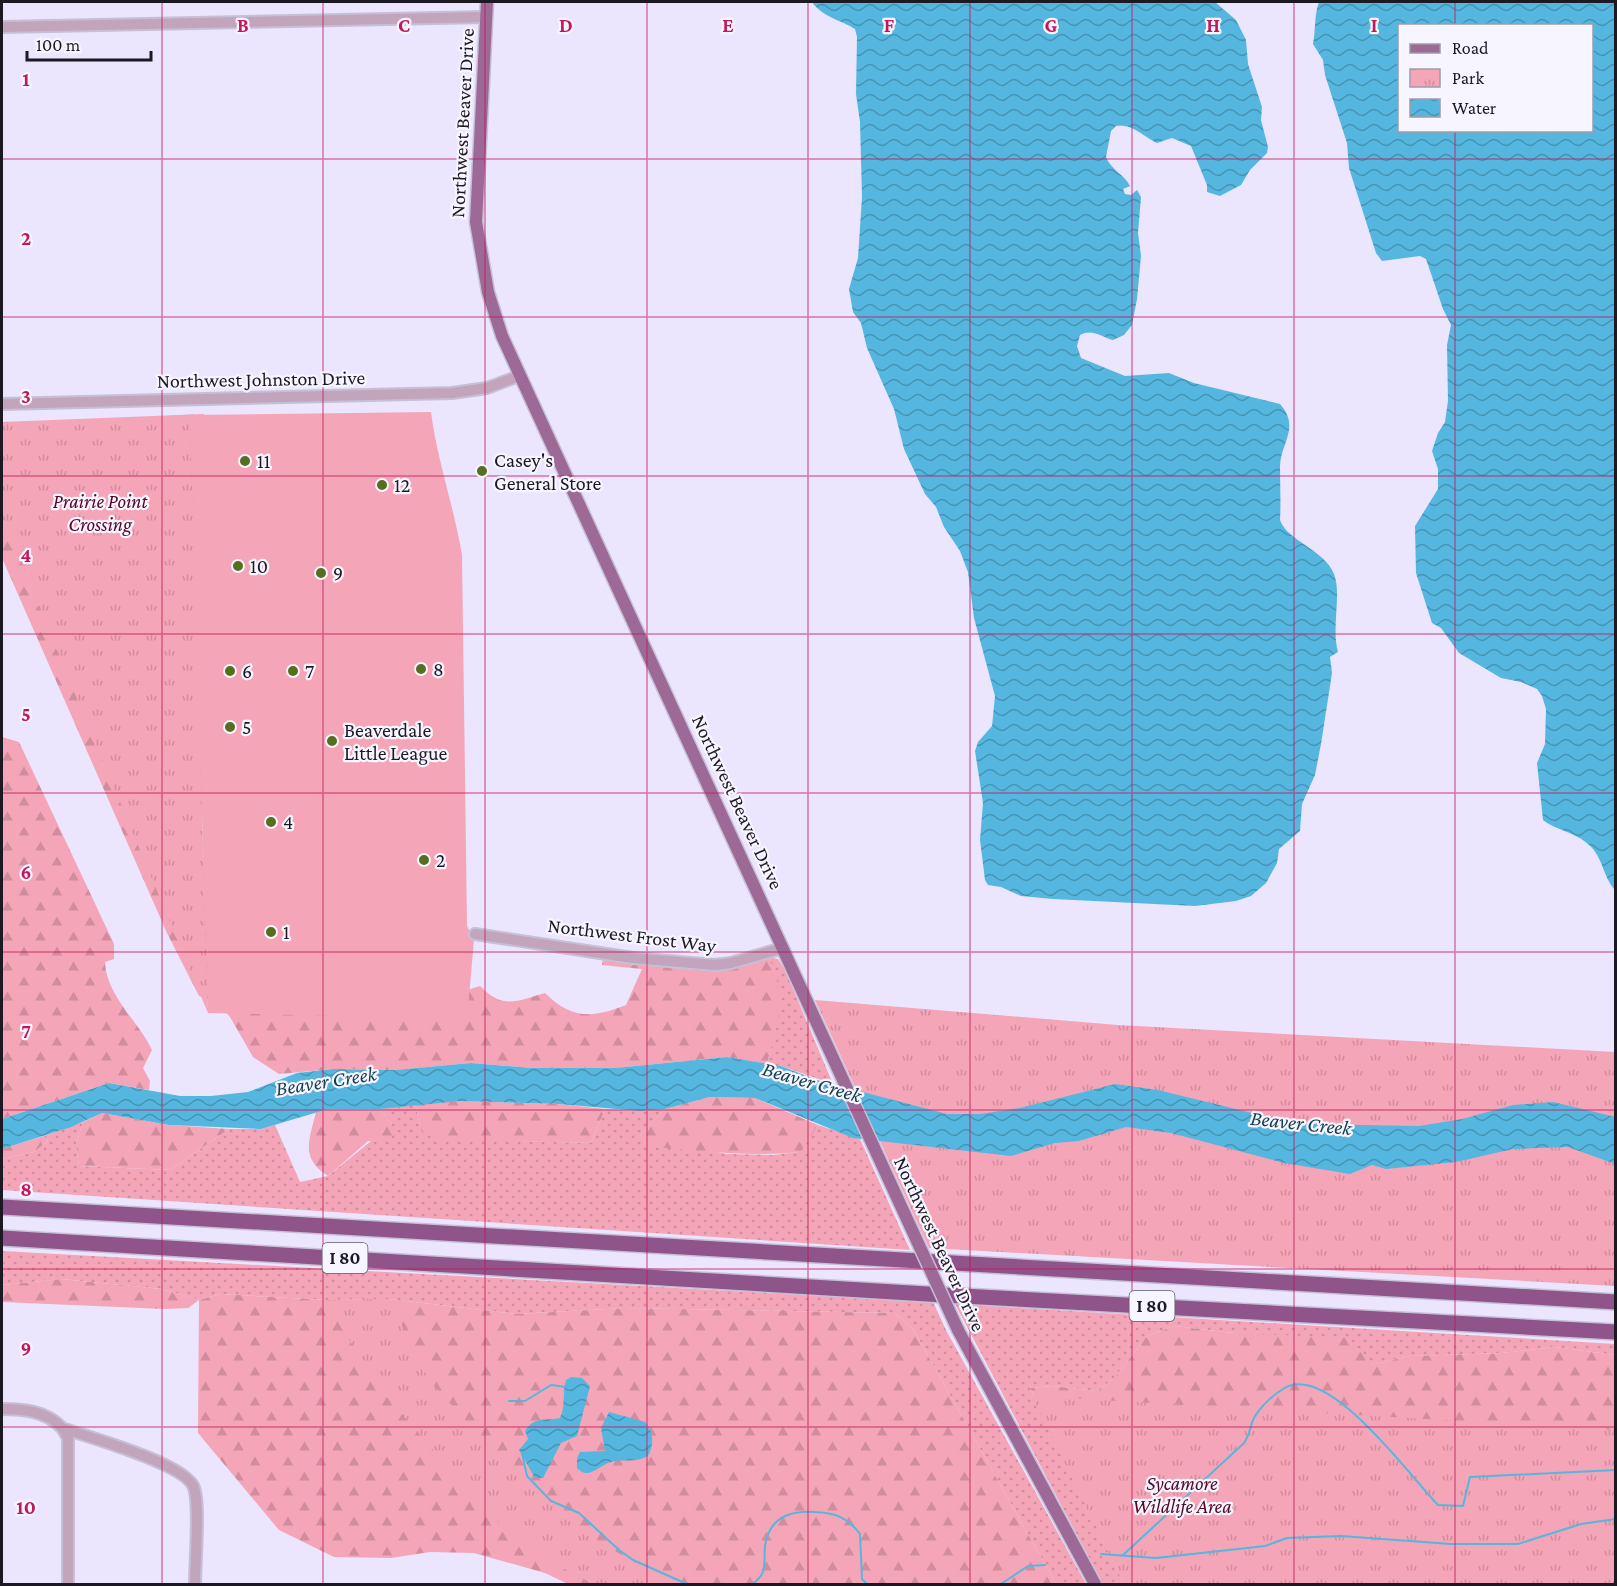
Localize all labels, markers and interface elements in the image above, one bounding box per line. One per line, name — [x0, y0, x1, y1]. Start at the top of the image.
text: B — [237, 14, 249, 36]
text: C — [398, 14, 410, 36]
text: D — [559, 14, 573, 36]
text: E — [722, 14, 734, 36]
text: F — [884, 14, 895, 36]
text: G — [1045, 14, 1058, 36]
text: H — [1206, 14, 1220, 36]
text: I — [1371, 14, 1378, 36]
scale bar — [27, 24, 152, 62]
legend — [1398, 24, 1593, 132]
street label: Northwest Beaver Drive — [446, 27, 478, 218]
text: 100 m — [36, 35, 81, 55]
text: Road — [1452, 38, 1489, 58]
text: 1 — [22, 68, 30, 90]
text: Park — [1452, 68, 1484, 88]
text: Water — [1452, 98, 1497, 118]
text: 2 — [21, 227, 31, 249]
street label: Northwest Johnston Drive — [157, 366, 366, 393]
text: 3 — [21, 385, 31, 407]
place label: Casey's General Store — [494, 449, 601, 494]
place label: 11 — [257, 450, 270, 472]
marker: 11 — [238, 454, 252, 468]
marker: Casey's General Store — [475, 464, 489, 478]
place label: 12 — [394, 474, 410, 496]
marker: 12 — [375, 478, 389, 492]
park label: Prairie Point Crossing — [53, 490, 148, 536]
text: 4 — [21, 544, 32, 566]
place label: 10 — [250, 555, 268, 577]
marker: 10 — [231, 559, 245, 573]
place label: 9 — [333, 562, 343, 584]
marker: 9 — [314, 566, 328, 580]
place label: 8 — [433, 658, 444, 680]
place label: 6 — [242, 660, 252, 682]
place label: 7 — [305, 660, 314, 682]
marker: 8 — [414, 662, 428, 676]
marker: 6 — [223, 664, 237, 678]
marker: 7 — [286, 664, 300, 678]
text: 5 — [21, 703, 31, 725]
street label: Northwest Beaver Drive — [688, 711, 788, 893]
place label: 5 — [242, 716, 251, 738]
place label: Beaverdale Little League — [344, 719, 448, 765]
marker: 5 — [223, 720, 237, 734]
marker: Beaverdale Little League — [325, 734, 339, 748]
place label: 4 — [283, 811, 293, 833]
marker: 4 — [264, 815, 278, 829]
place label: 2 — [436, 849, 446, 871]
marker: 2 — [417, 853, 431, 867]
text: 6 — [21, 861, 31, 883]
street label: Northwest Frost Way — [546, 914, 718, 957]
place label: 1 — [283, 921, 290, 943]
marker: 1 — [264, 925, 278, 939]
text: 7 — [21, 1020, 31, 1042]
water label: Beaver Creek — [760, 1056, 865, 1108]
water label: Beaver Creek — [274, 1061, 379, 1101]
water label: Beaver Creek — [1249, 1106, 1354, 1140]
street label: Northwest Beaver Drive — [890, 1153, 990, 1335]
text: 8 — [20, 1178, 32, 1200]
road number: I 80 — [322, 1243, 368, 1273]
road number: I 80 — [1130, 1291, 1174, 1321]
text: 9 — [21, 1337, 31, 1359]
park label: Sycamore Wildlife Area — [1132, 1472, 1232, 1518]
text: 10 — [16, 1496, 36, 1518]

